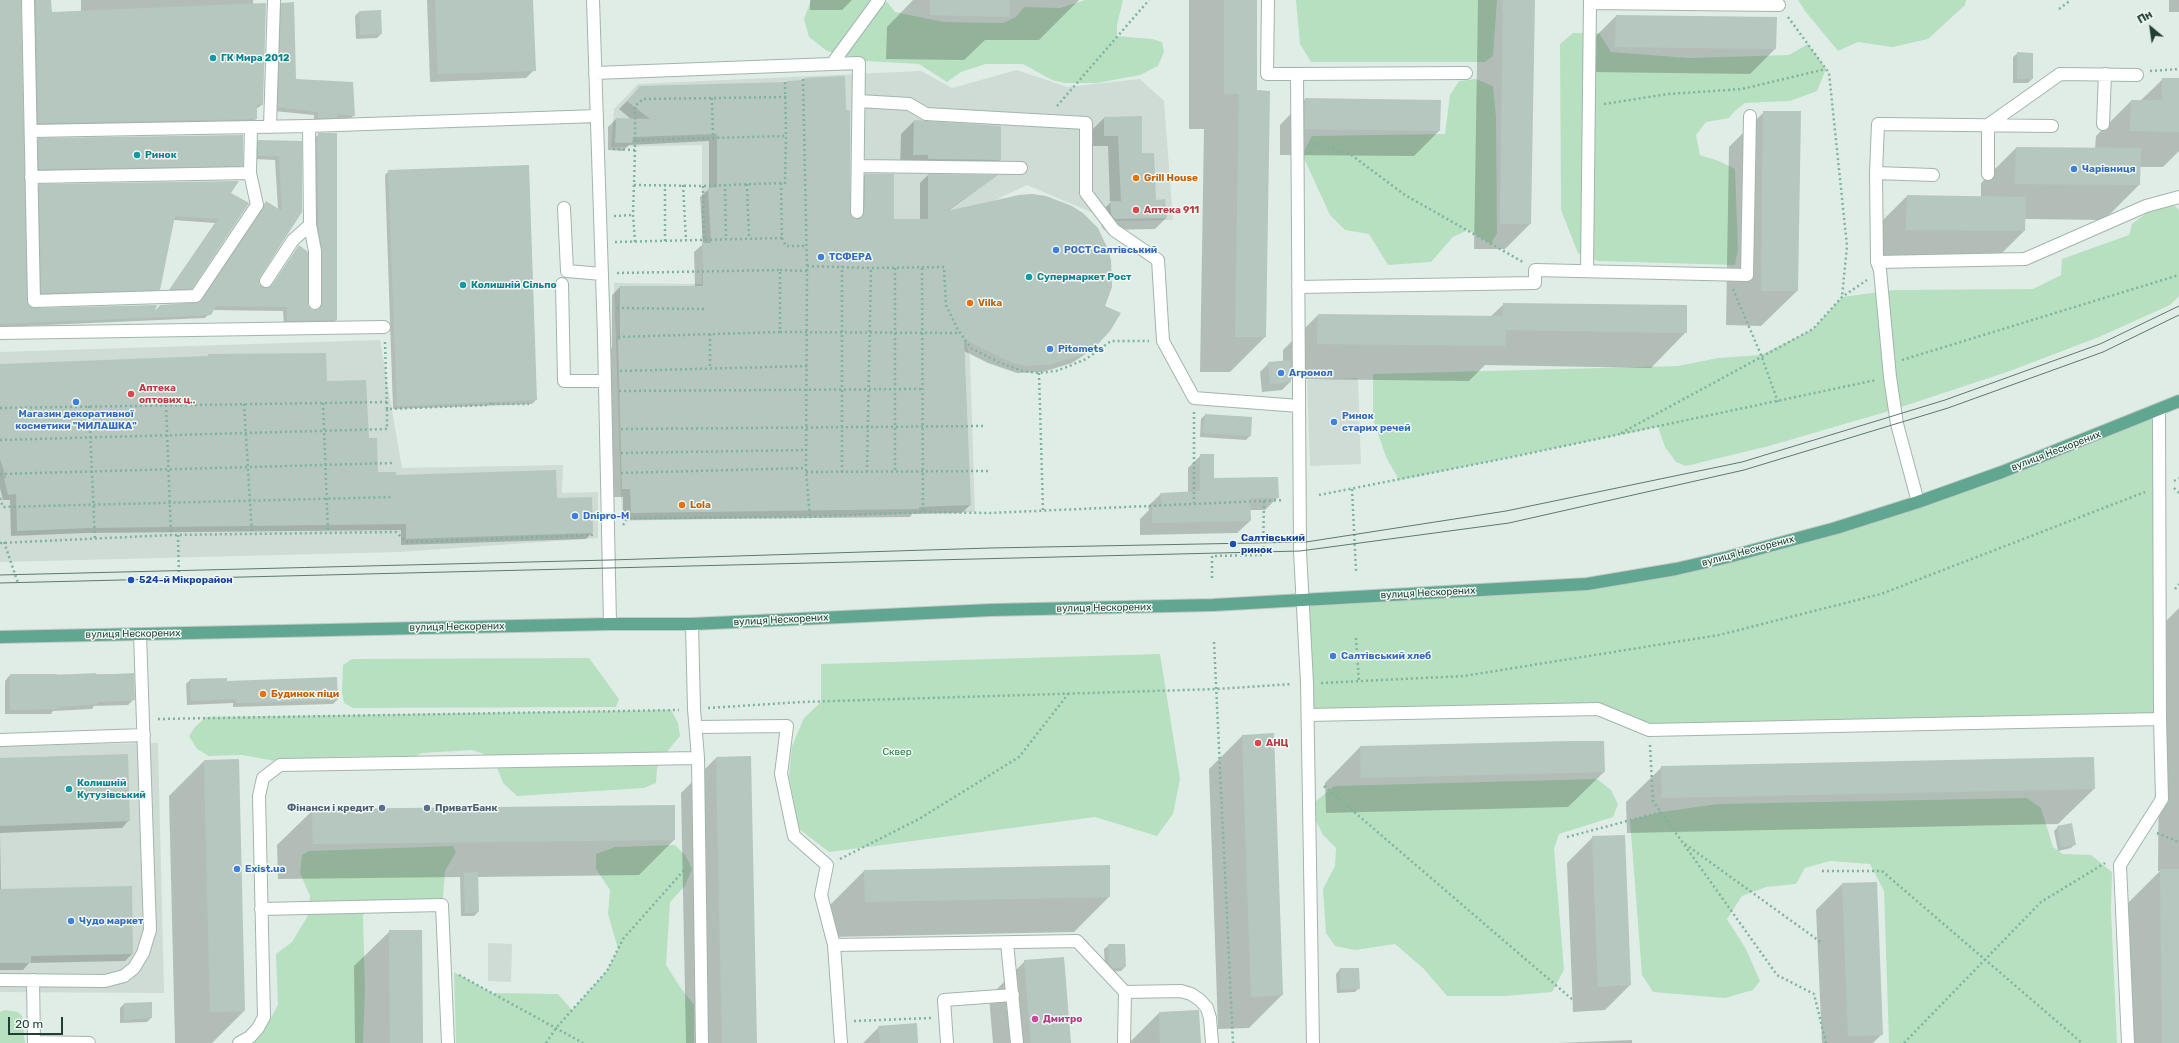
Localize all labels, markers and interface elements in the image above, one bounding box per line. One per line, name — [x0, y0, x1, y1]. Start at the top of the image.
north arrow — [2131, 8, 2171, 48]
text: Пн — [2135, 8, 2155, 26]
place label: ГК Мира 2012 — [221, 52, 290, 64]
marker: ГК Мира 2012 — [208, 53, 218, 63]
place label: Ринок — [145, 149, 177, 161]
marker: Ринок — [132, 150, 142, 160]
place label: Чарівниця — [2082, 163, 2135, 175]
marker: Чарівниця — [2069, 164, 2079, 174]
place label: Grill House — [1144, 172, 1198, 184]
marker: Grill House — [1131, 173, 1141, 183]
place label: Аптека 911 — [1144, 204, 1199, 216]
marker: Аптека 911 — [1131, 205, 1141, 215]
place label: РОСТ Салтівський — [1064, 244, 1157, 256]
marker: РОСТ Салтівський — [1051, 245, 1061, 255]
place label: ТСФЕРА — [829, 251, 872, 263]
marker: ТСФЕРА — [816, 252, 826, 262]
place label: Супермаркет Рост — [1037, 271, 1132, 283]
marker: Супермаркет Рост — [1024, 272, 1034, 282]
place label: Колишній Сільпо — [471, 279, 557, 291]
marker: Колишній Сільпо — [458, 280, 468, 290]
place label: Vilka — [978, 297, 1002, 309]
marker: Vilka — [965, 298, 975, 308]
place label: Pitomets — [1058, 343, 1104, 355]
marker: Pitomets — [1045, 344, 1055, 354]
place label: Агромол — [1289, 367, 1333, 379]
marker: Агромол — [1276, 368, 1286, 378]
place label: Аптека оптових ц‥ — [139, 382, 195, 406]
marker: Аптека оптових ц‥ — [126, 389, 136, 399]
marker: Магазин декоративної косметики "МИЛАШКА" — [71, 397, 81, 407]
place label: Магазин декоративної косметики "МИЛАШКА" — [15, 408, 137, 432]
place label: Ринок старих речей — [1342, 410, 1411, 434]
marker: Ринок старих речей — [1329, 417, 1339, 427]
street label: вулиця Нескорених — [2010, 428, 2102, 474]
place label: Lola — [690, 499, 711, 511]
marker: Lola — [677, 500, 687, 510]
place label: Dnipro-M — [583, 510, 629, 522]
marker: Dnipro-M — [570, 511, 580, 521]
place label: Салтівський ринок — [1241, 532, 1305, 556]
street label: вулиця Нескорених — [1701, 533, 1795, 569]
marker: Салтівський ринок — [1228, 539, 1238, 549]
place label: 524-й Мікрорайон — [139, 574, 233, 586]
marker: 524-й Мікрорайон — [126, 575, 136, 585]
street label: вулиця Нескорених — [1380, 585, 1476, 601]
street label: вулиця Нескорених — [1056, 601, 1152, 615]
street label: вулиця Нескорених — [733, 612, 829, 628]
street label: вулиця Нескорених — [409, 620, 505, 634]
street label: вулиця Нескорених — [85, 627, 181, 641]
place label: Салтівський хлеб — [1341, 650, 1431, 662]
marker: Салтівський хлеб — [1328, 651, 1338, 661]
place label: Будинок піци — [271, 688, 339, 700]
marker: Будинок піци — [258, 689, 268, 699]
place label: АНЦ — [1266, 737, 1288, 749]
marker: АНЦ — [1253, 738, 1263, 748]
park label: Сквер — [882, 746, 912, 758]
place label: Колишній Кутузівський — [77, 777, 146, 800]
marker: Колишній Кутузівський — [64, 784, 74, 794]
place label: Фінанси і кредит — [287, 802, 374, 814]
place label: ПриватБанк — [435, 802, 497, 814]
marker: Фінанси і кредит — [377, 803, 387, 813]
marker: ПриватБанк — [422, 803, 432, 813]
place label: Exist.ua — [245, 863, 285, 875]
marker: Exist.ua — [232, 864, 242, 874]
place label: Чудо маркет — [79, 915, 143, 927]
marker: Чудо маркет — [66, 916, 76, 926]
scale bar — [10, 1009, 65, 1035]
place label: Дмитро — [1043, 1013, 1082, 1025]
marker: Дмитро — [1030, 1014, 1040, 1024]
text: 20 m — [15, 1017, 43, 1031]

